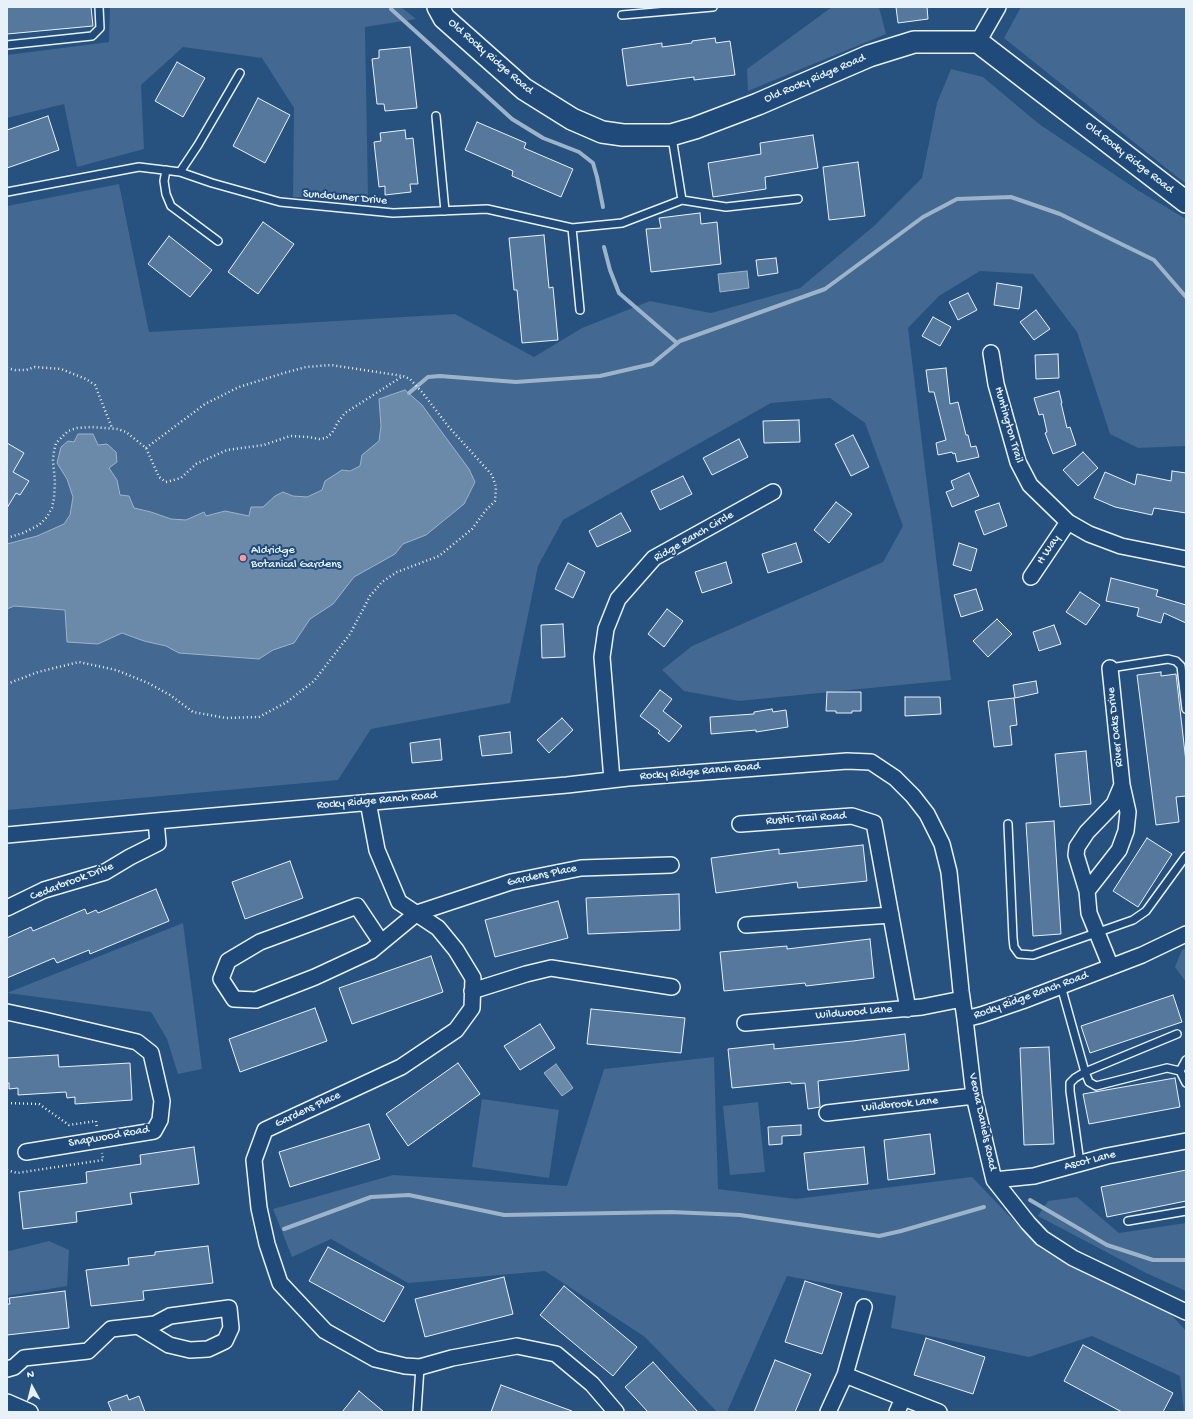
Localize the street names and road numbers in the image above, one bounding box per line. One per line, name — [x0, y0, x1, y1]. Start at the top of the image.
street label: Old Rocky Ridge Road — [444, 16, 536, 98]
street label: Old Rocky Ridge Road — [762, 51, 868, 107]
street label: Old Rocky Ridge Road — [1082, 119, 1176, 197]
street label: Sundowner Drive — [302, 187, 388, 209]
street label: Huntington Trail — [990, 385, 1026, 465]
street label: Ridge Ranch Circle — [651, 508, 737, 566]
street label: H Way — [1034, 533, 1064, 567]
street label: River Oaks Drive — [1105, 686, 1127, 768]
street label: Rocky Ridge Ranch Road — [639, 760, 761, 784]
street label: Rocky Ridge Ranch Road — [316, 789, 438, 813]
street label: Rustic Trail Road — [765, 809, 847, 829]
street label: Cedarbrook Drive — [28, 860, 116, 904]
street label: Gardens Place — [506, 862, 578, 890]
street label: Rocky Ridge Ranch Road — [972, 969, 1090, 1023]
street label: Wildwood Lane — [815, 1002, 893, 1024]
street label: Veona Daniels Road — [965, 1072, 999, 1172]
street label: Gardens Place — [273, 1089, 343, 1131]
street label: Wildbrook Lane — [861, 1094, 939, 1116]
street label: Snapwood Road — [68, 1123, 150, 1151]
street label: Ascot Lane — [1063, 1148, 1117, 1174]

